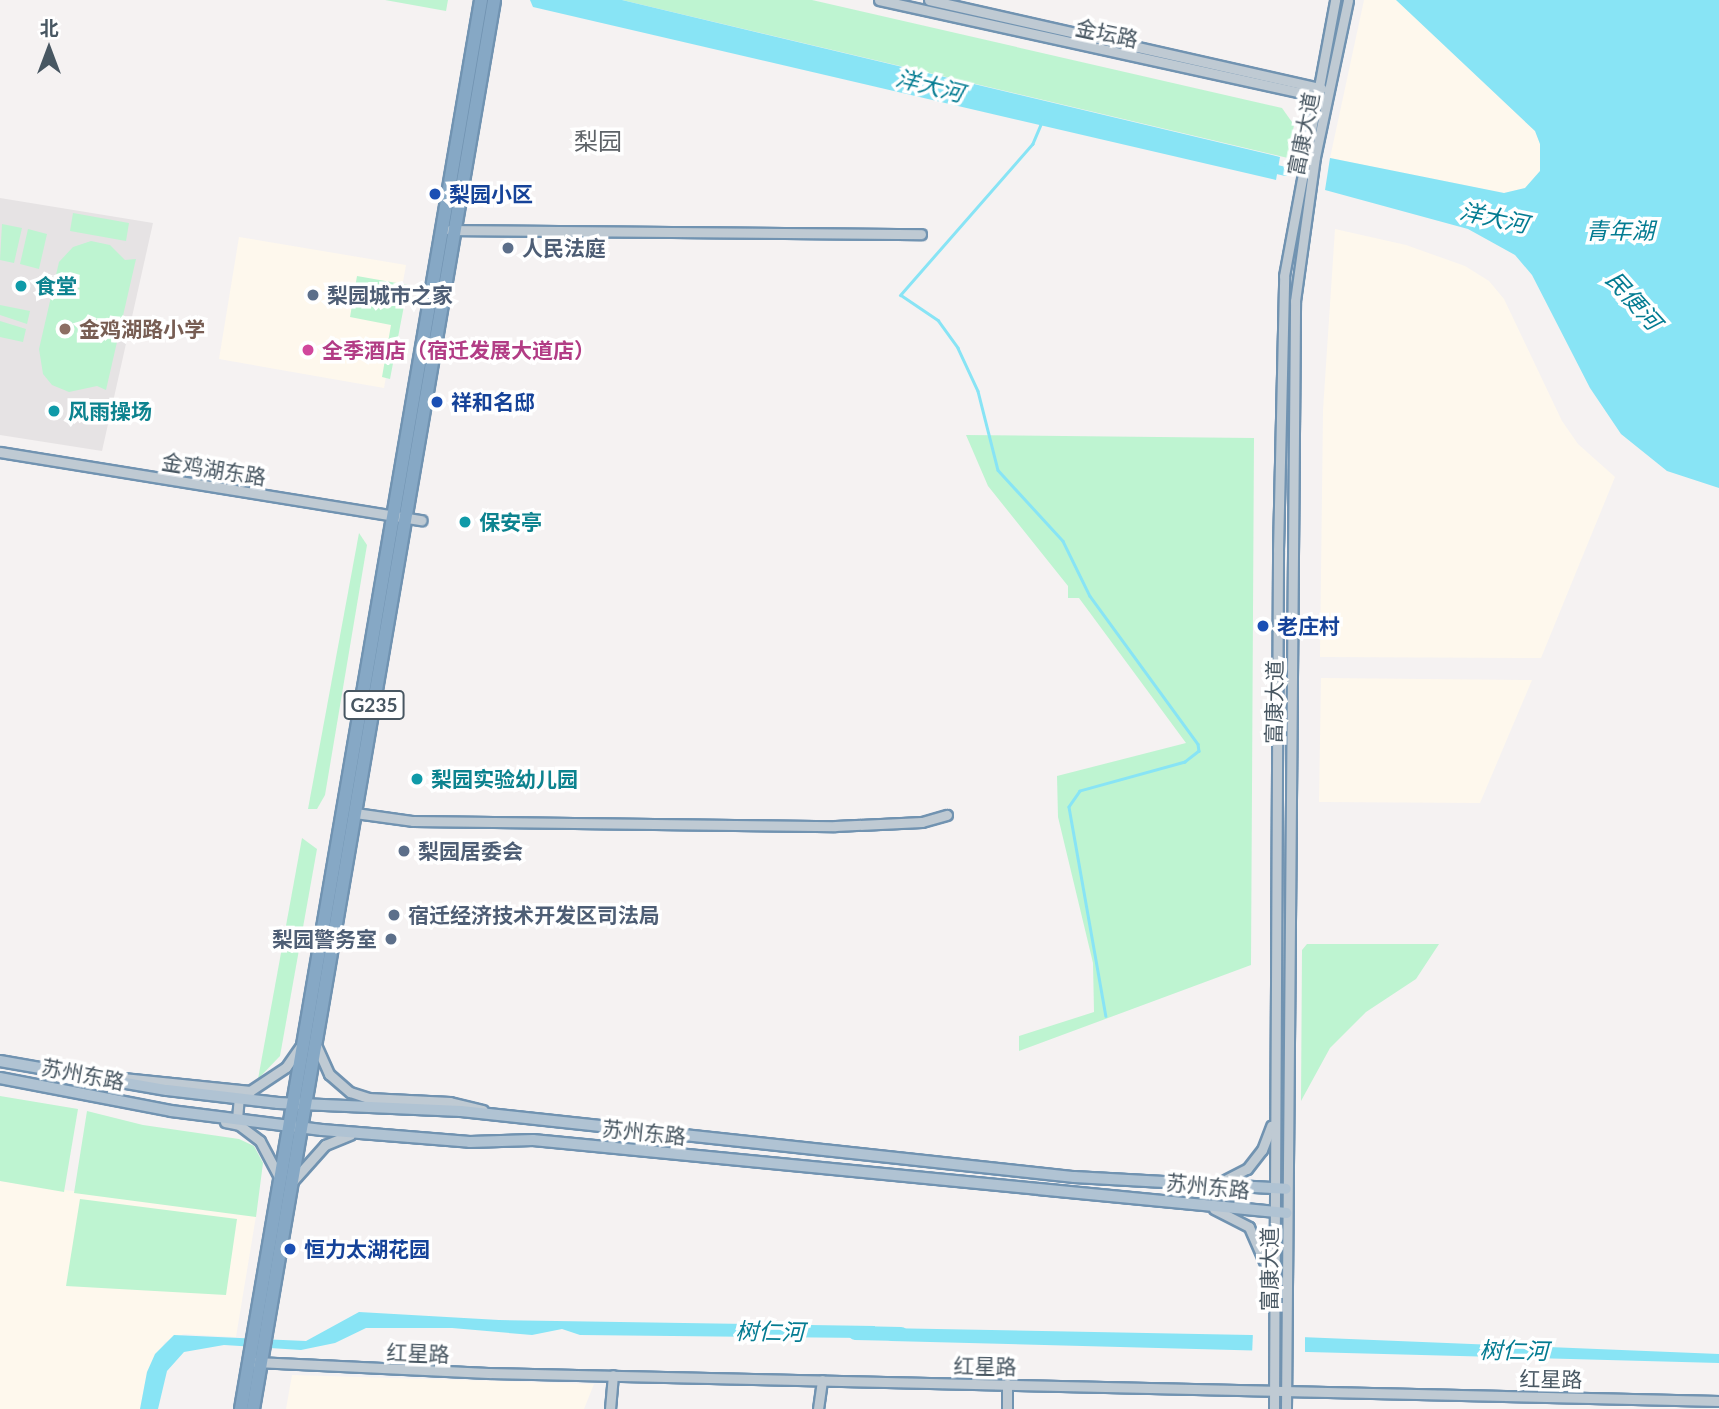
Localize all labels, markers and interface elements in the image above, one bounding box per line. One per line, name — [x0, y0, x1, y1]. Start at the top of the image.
north arrow — [14, 14, 84, 84]
street label: 金坛路 — [1074, 14, 1140, 52]
text: 北 — [39, 16, 59, 39]
water label: 洋大河 — [893, 63, 967, 107]
street label: 富康大道 — [1283, 90, 1323, 178]
district label: 梨园 — [574, 127, 622, 155]
place label: 梨园小区 — [449, 181, 533, 207]
marker: 梨园小区 — [427, 186, 443, 202]
water label: 洋大河 — [1457, 196, 1531, 238]
water label: 青年湖 — [1586, 216, 1654, 244]
place label: 人民法庭 — [522, 235, 606, 261]
marker: 人民法庭 — [500, 240, 516, 256]
water label: 民便河 — [1601, 265, 1667, 335]
place label: 食堂 — [35, 273, 77, 299]
marker: 食堂 — [13, 278, 29, 294]
place label: 梨园城市之家 — [327, 282, 453, 308]
marker: 梨园城市之家 — [305, 287, 321, 303]
place label: 金鸡湖路小学 — [79, 316, 205, 342]
marker: 金鸡湖路小学 — [57, 321, 73, 337]
place label: 全季酒店（宿迁发展大道店） — [322, 337, 595, 363]
marker: 全季酒店（宿迁发展大道店） — [300, 342, 316, 358]
place label: 祥和名邸 — [451, 389, 535, 415]
marker: 祥和名邸 — [429, 394, 445, 410]
place label: 风雨操场 — [68, 398, 152, 424]
marker: 风雨操场 — [46, 403, 62, 419]
street label: 金鸡湖东路 — [160, 448, 268, 490]
place label: 保安亭 — [479, 509, 542, 535]
marker: 保安亭 — [457, 514, 473, 530]
place label: 老庄村 — [1277, 613, 1340, 639]
marker: 老庄村 — [1255, 618, 1271, 634]
street label: 富康大道 — [1261, 660, 1287, 744]
road number: G235 — [342, 690, 406, 720]
place label: 梨园实验幼儿园 — [431, 766, 578, 792]
marker: 梨园实验幼儿园 — [409, 771, 425, 787]
place label: 梨园居委会 — [418, 838, 523, 864]
marker: 梨园居委会 — [396, 843, 412, 859]
place label: 宿迁经济技术开发区司法局 — [408, 902, 660, 928]
marker: 宿迁经济技术开发区司法局 — [386, 907, 402, 923]
place label: 梨园警务室 — [272, 926, 377, 952]
marker: 梨园警务室 — [383, 931, 399, 947]
street label: 苏州东路 — [39, 1054, 127, 1094]
street label: 苏州东路 — [601, 1115, 687, 1149]
street label: 苏州东路 — [1165, 1169, 1251, 1203]
street label: 富康大道 — [1256, 1227, 1282, 1311]
place label: 恒力太湖花园 — [304, 1236, 430, 1262]
marker: 恒力太湖花园 — [282, 1241, 298, 1257]
water label: 树仁河 — [735, 1317, 805, 1345]
water label: 树仁河 — [1479, 1336, 1549, 1364]
street label: 红星路 — [386, 1339, 450, 1367]
street label: 红星路 — [953, 1353, 1017, 1379]
street label: 红星路 — [1519, 1366, 1583, 1392]

